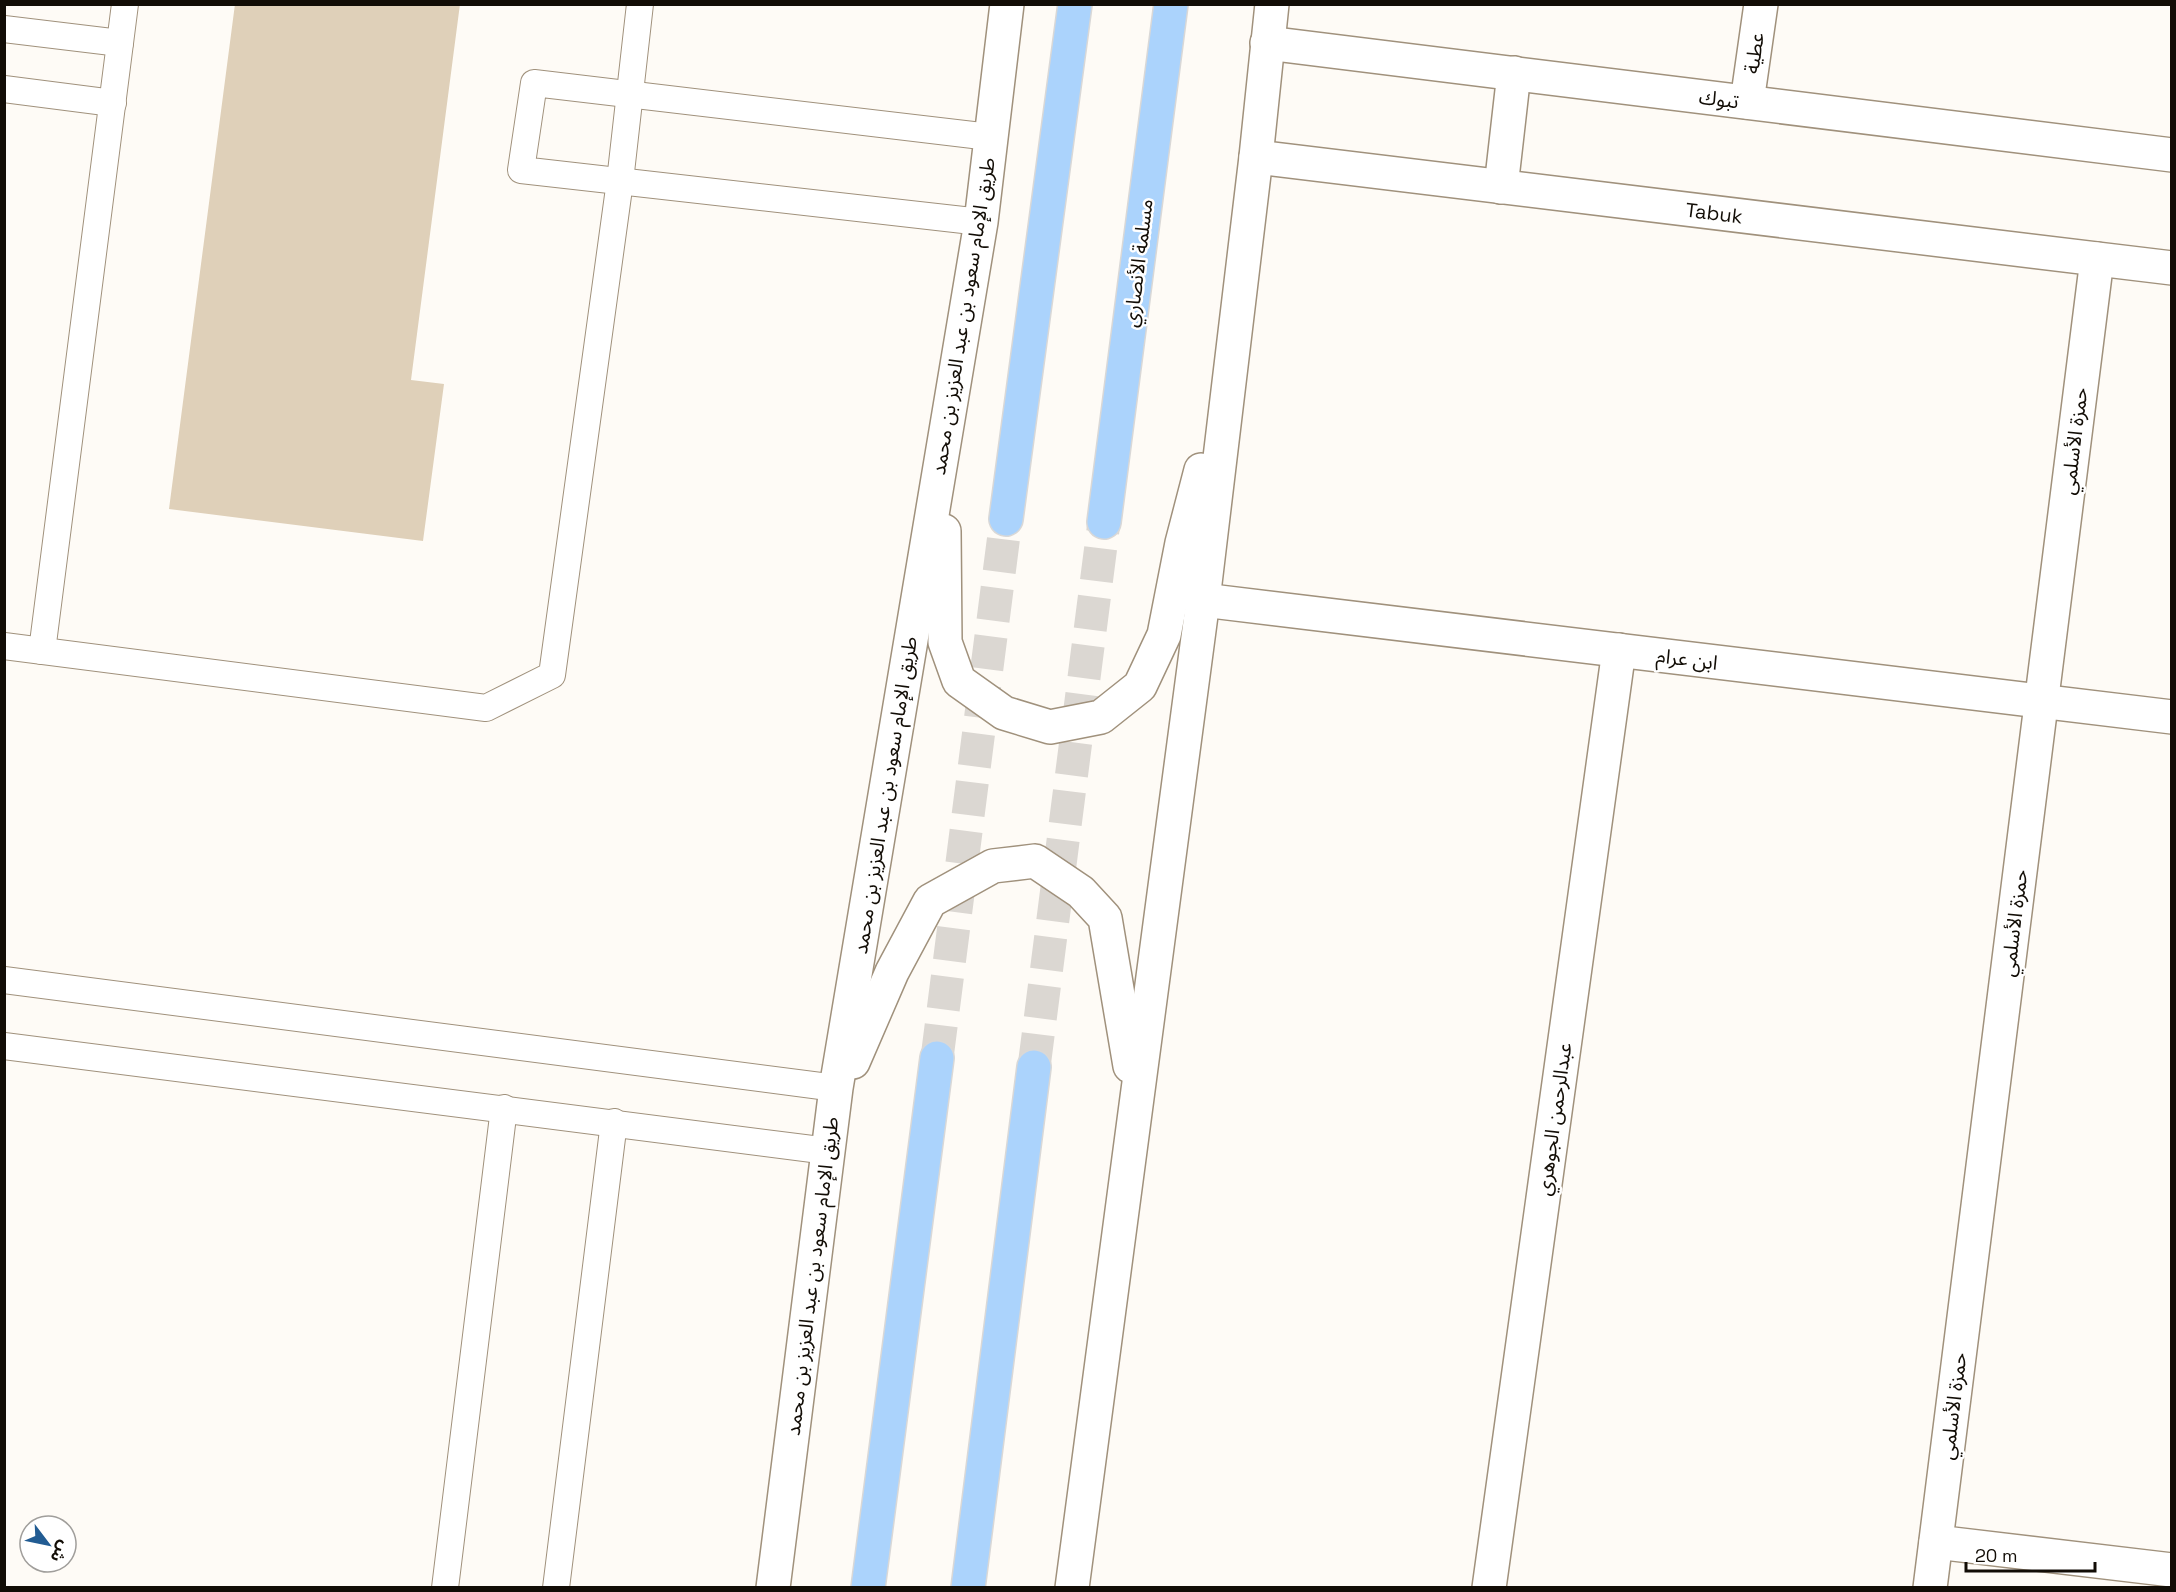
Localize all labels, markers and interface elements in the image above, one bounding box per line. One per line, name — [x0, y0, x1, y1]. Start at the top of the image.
street label: عطية — [1738, 31, 1770, 75]
street label: تبوك — [1698, 84, 1741, 114]
street label: طريق الإمام سعود بن عبد العزيز بن محمد — [925, 155, 1003, 477]
street label: مسلمة الأنصاري — [1117, 197, 1161, 329]
street label: Tabuk — [1684, 197, 1744, 229]
street label: حمزة الأسلمي — [2055, 386, 2096, 497]
street label: طريق الإمام سعود بن عبد العزيز بن محمد — [847, 634, 925, 956]
street label: ابن عرام — [1654, 642, 1719, 678]
street label: حمزة الأسلمي — [1995, 868, 2036, 979]
street label: عبدالرحمن الجوهري — [1530, 1041, 1580, 1198]
street label: طريق الإمام سعود بن عبد العزيز بن محمد — [780, 1115, 846, 1437]
street label: حمزة الأسلمي — [1934, 1351, 1975, 1462]
north arrow — [18, 1514, 78, 1574]
scale bar — [1966, 1535, 2095, 1573]
text: ش — [46, 1537, 75, 1567]
text: 20 m — [1975, 1544, 2018, 1567]

